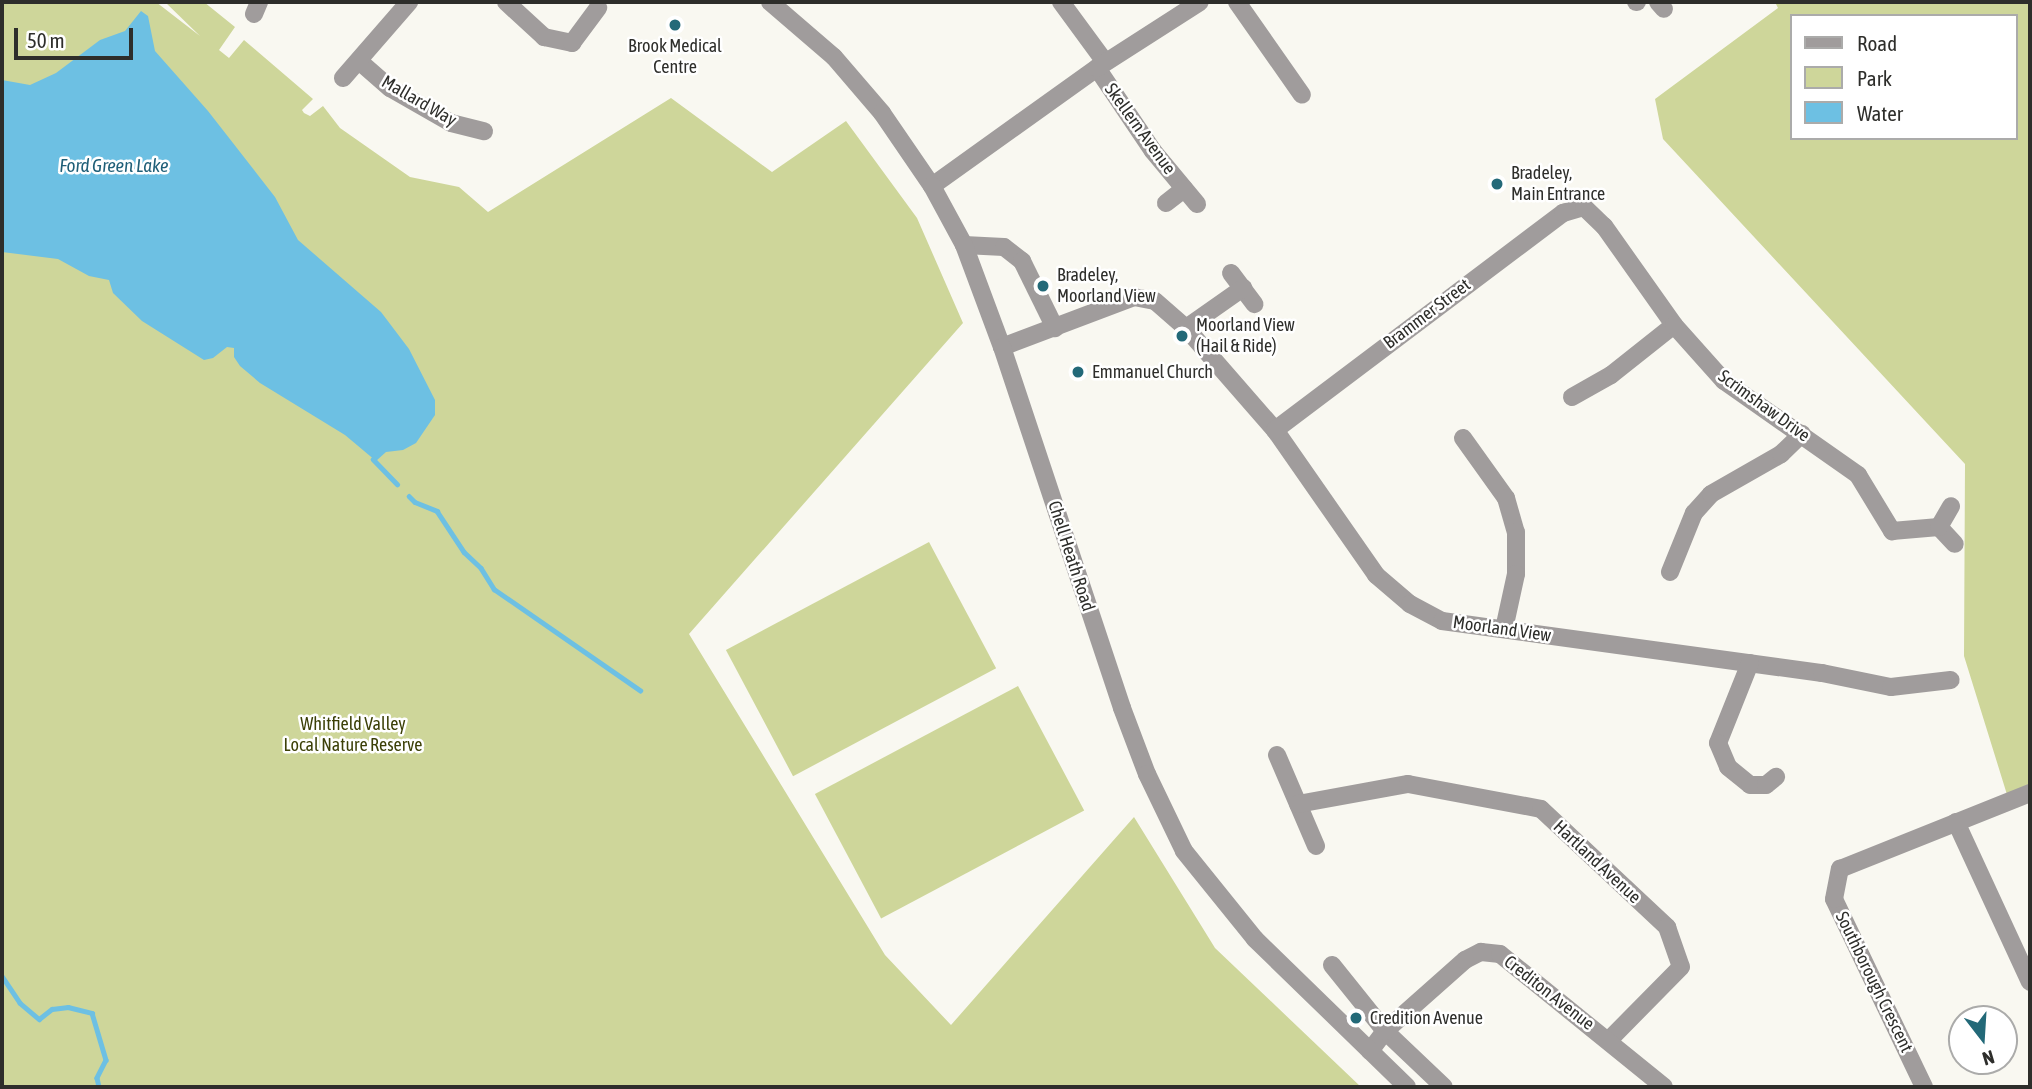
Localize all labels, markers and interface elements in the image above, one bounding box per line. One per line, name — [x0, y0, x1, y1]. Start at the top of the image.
scale bar — [18, 14, 136, 58]
legend — [1790, 14, 2018, 140]
marker: Brook Medical Centre — [667, 17, 683, 33]
text: 50 m — [27, 28, 65, 52]
text: Road — [1857, 31, 1897, 55]
place label: Brook Medical Centre — [628, 36, 722, 78]
text: Park — [1857, 66, 1892, 90]
street label: Mallard Way — [378, 71, 460, 131]
street label: Skellern Avenue — [1100, 79, 1180, 179]
text: Water — [1857, 101, 1903, 125]
water label: Ford Green Lake — [59, 155, 169, 177]
place label: Bradeley, Main Entrance — [1511, 163, 1605, 206]
marker: Bradeley, Main Entrance — [1489, 176, 1505, 192]
place label: Bradeley, Moorland View — [1057, 265, 1156, 308]
street label: Brammer Street — [1379, 274, 1475, 354]
marker: Bradeley, Moorland View — [1035, 278, 1051, 294]
place label: Moorland View (Hail & Ride) — [1196, 315, 1295, 358]
marker: Moorland View (Hail & Ride) — [1174, 328, 1190, 344]
place label: Emmanuel Church — [1092, 361, 1213, 383]
marker: Emmanuel Church — [1070, 364, 1086, 380]
street label: Scrimshaw Drive — [1714, 365, 1814, 447]
street label: Chell Heath Road — [1043, 498, 1099, 614]
street label: Moorland View — [1452, 611, 1552, 647]
park label: Whitfield Valley Local Nature Reserve — [284, 714, 422, 756]
street label: Hartland Avenue — [1549, 816, 1645, 908]
street label: Southborough Crescent — [1831, 908, 1917, 1056]
street label: Crediton Avenue — [1500, 951, 1598, 1035]
north arrow — [1948, 1005, 2018, 1075]
place label: Credition Avenue — [1370, 1007, 1483, 1029]
marker: Credition Avenue — [1348, 1010, 1364, 1026]
text: N — [1980, 1046, 1997, 1070]

